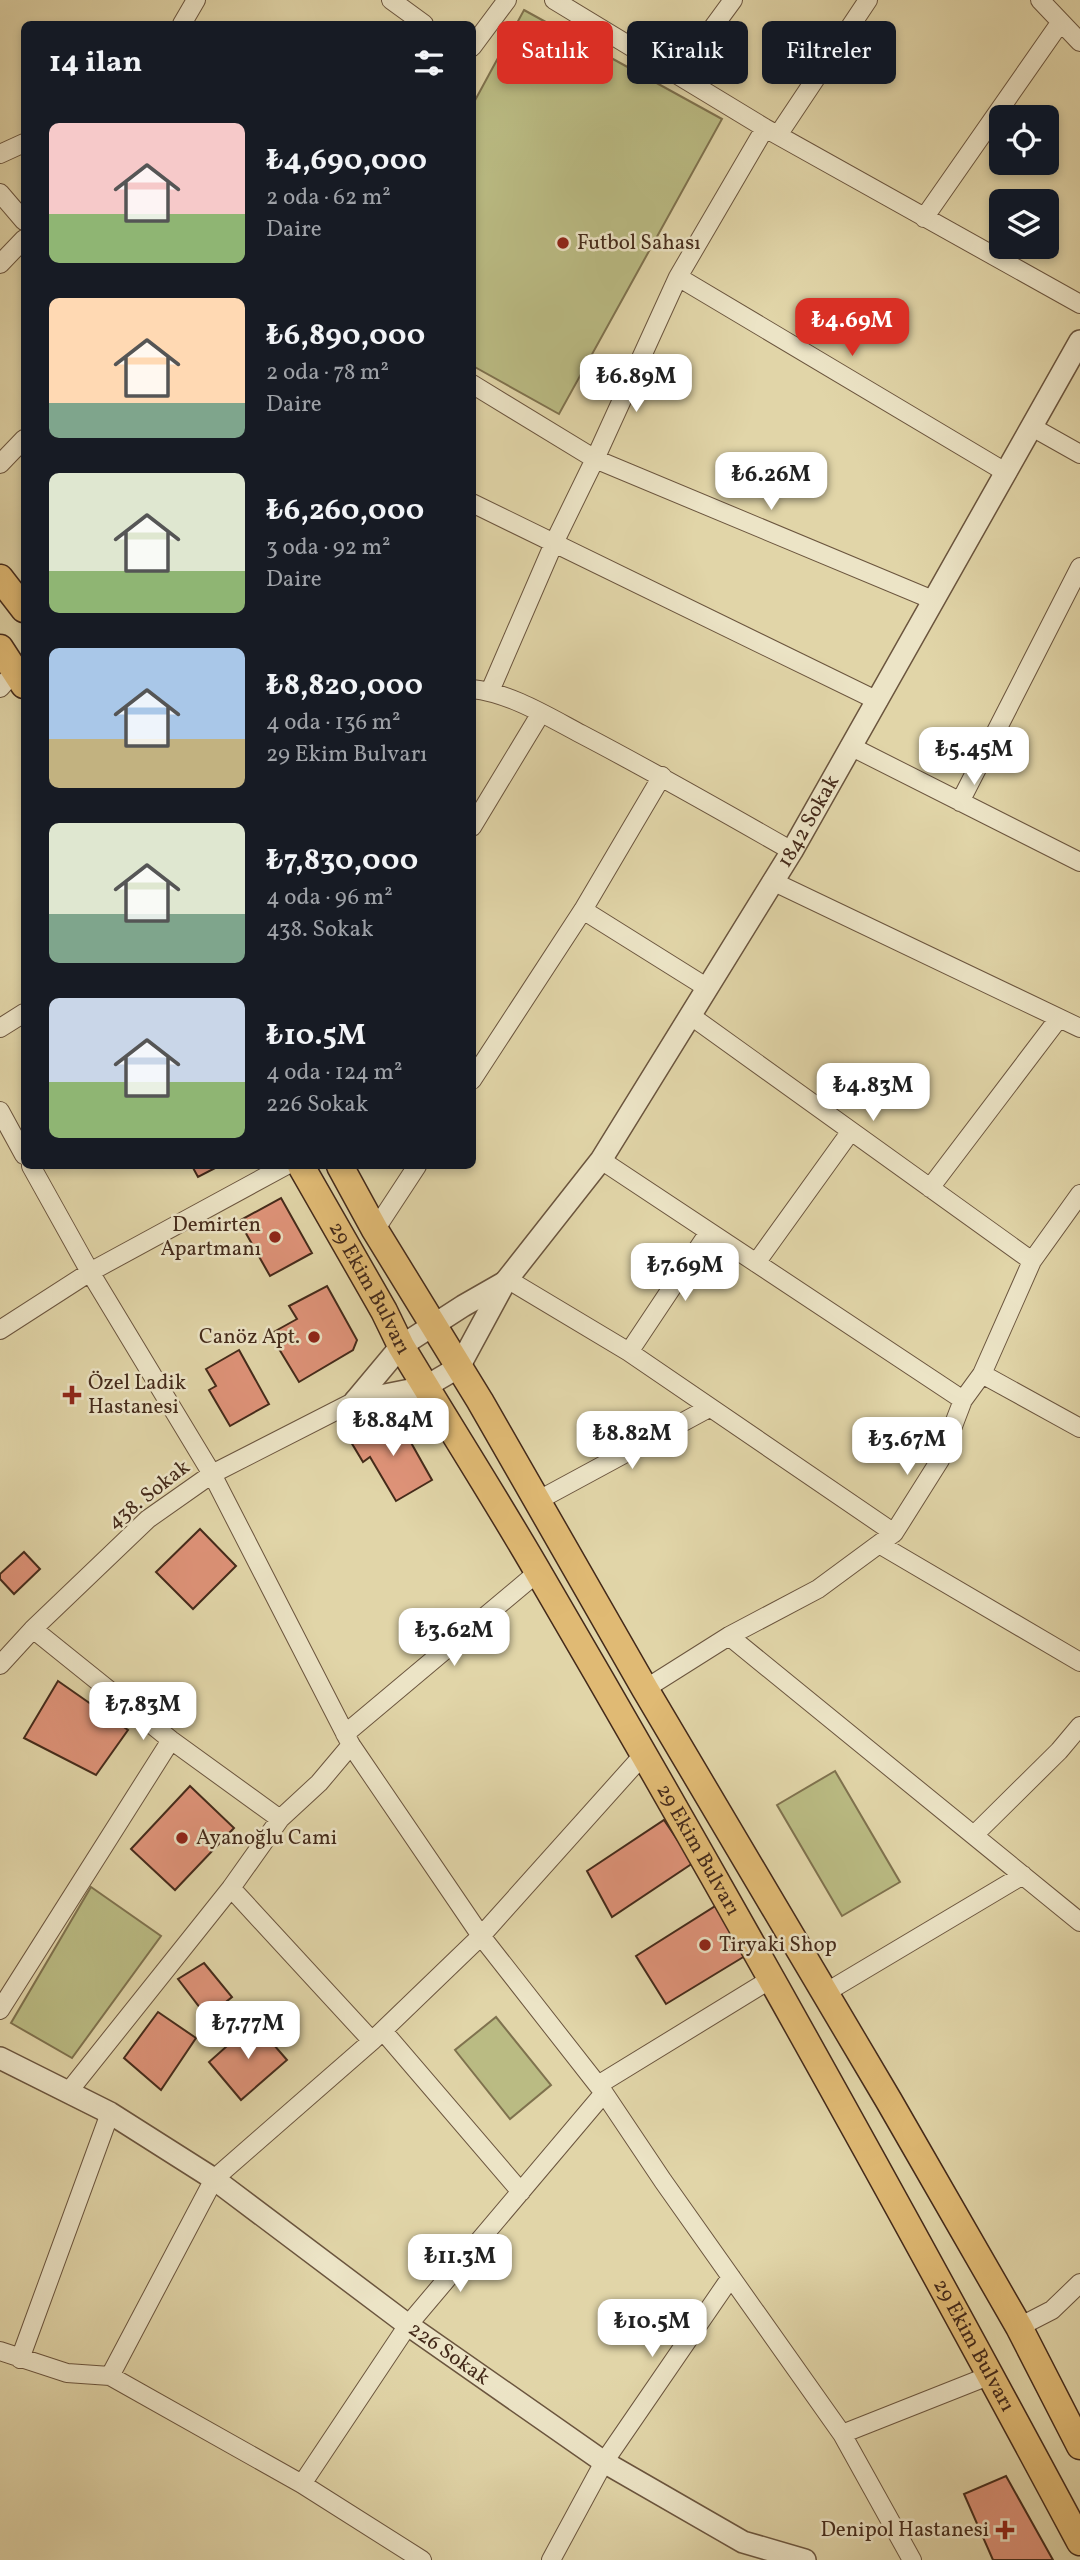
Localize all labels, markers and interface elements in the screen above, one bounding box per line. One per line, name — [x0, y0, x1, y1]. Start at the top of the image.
chip: Satılık — [497, 21, 613, 84]
chip: Kiralık — [627, 21, 748, 84]
chip: Filtreler — [762, 21, 896, 84]
text: 14 ilan — [49, 42, 142, 84]
icon: filters — [410, 44, 448, 82]
map controls — [989, 105, 1059, 259]
button: locate — [989, 105, 1059, 175]
text: ₺4,690,000 — [266, 140, 427, 182]
icon: home — [105, 151, 189, 235]
text: 2 oda · 62 m² — [266, 182, 391, 214]
button: layers — [989, 189, 1059, 259]
text: Daire — [266, 214, 322, 246]
place label: Futbol Sahası — [577, 229, 701, 258]
marker: Futbol Sahası — [555, 235, 571, 251]
pin: ₺4.69M — [795, 298, 909, 358]
text: ₺4.69M — [811, 305, 893, 337]
text: ₺6,890,000 — [266, 315, 425, 357]
icon: home — [105, 326, 189, 410]
pin: ₺6.89M — [579, 354, 693, 414]
text: 2 oda · 78 m² — [266, 357, 389, 389]
text: ₺6.89M — [596, 361, 676, 393]
text: Daire — [266, 389, 322, 421]
pin: ₺6.26M — [714, 452, 828, 512]
text: ₺6.26M — [731, 459, 811, 491]
text: ₺6,260,000 — [266, 490, 424, 532]
icon: home — [105, 501, 189, 585]
text: 3 oda · 92 m² — [266, 532, 391, 564]
text: Daire — [266, 564, 322, 596]
text: ₺8,820,000 — [266, 665, 423, 707]
icon: home — [105, 676, 189, 760]
text: 4 oda · 136 m² — [266, 707, 401, 739]
pin: ₺5.45M — [917, 728, 1031, 787]
text: ₺5.45M — [935, 734, 1013, 766]
text: 29 Ekim Bulvarı — [266, 739, 427, 771]
street label: 1842 Sokak — [771, 769, 847, 873]
text: ₺7,830,000 — [266, 840, 418, 882]
icon: home — [105, 851, 189, 935]
text: 4 oda · 96 m² — [266, 882, 393, 914]
text: 438. Sokak — [266, 914, 374, 946]
text: ₺10.5M — [266, 1015, 366, 1057]
icon: home — [105, 1026, 189, 1110]
text: 4 oda · 124 m² — [266, 1057, 402, 1089]
pin: ₺4.83M — [816, 1064, 930, 1123]
text: ₺4.83M — [833, 1070, 913, 1102]
text: 226 Sokak — [266, 1089, 368, 1121]
place label: Demirten Apartmanı — [160, 1211, 261, 1264]
street label: 29 Ekim Bulvarı — [321, 1216, 417, 1360]
marker: Demirten Apartmanı — [267, 1229, 283, 1245]
pin: ₺7.69M — [628, 1244, 742, 1303]
text: ₺7.69M — [647, 1250, 723, 1282]
place label: Canöz Apt. — [199, 1323, 300, 1352]
marker: Canöz Apt. — [306, 1329, 322, 1345]
place label: Özel Ladik Hastanesi — [88, 1369, 187, 1422]
marker: Özel Ladik Hastanesi — [62, 1385, 82, 1405]
pin: ₺8.84M — [336, 1398, 450, 1458]
text: ₺8.84M — [353, 1405, 433, 1437]
pin: ₺8.82M — [575, 1412, 689, 1471]
text: ₺8.82M — [593, 1418, 671, 1450]
pin: ₺3.67M — [850, 1418, 964, 1477]
text: ₺3.67M — [868, 1424, 946, 1456]
street label: 438. Sokak — [101, 1453, 197, 1537]
pin: ₺3.62M — [397, 1608, 511, 1668]
text: ₺3.62M — [415, 1615, 493, 1647]
pin: ₺7.83M — [86, 1682, 200, 1742]
text: ₺7.83M — [105, 1689, 181, 1721]
street label: 29 Ekim Bulvarı — [649, 1779, 747, 1921]
place label: Ayanoğlu Cami — [196, 1824, 337, 1853]
marker: Ayanoğlu Cami — [174, 1830, 190, 1846]
place label: Tiryaki Shop — [719, 1931, 837, 1960]
marker: Tiryaki Shop — [697, 1937, 713, 1953]
pin: ₺7.77M — [191, 2002, 305, 2061]
text: ₺7.77M — [212, 2008, 284, 2040]
pin: ₺11.3M — [403, 2234, 517, 2294]
text: ₺11.3M — [424, 2241, 496, 2273]
street label: 29 Ekim Bulvarı — [926, 2274, 1022, 2417]
pin: ₺10.5M — [595, 2300, 709, 2359]
text: ₺10.5M — [614, 2306, 690, 2338]
street label: 226 Sokak — [402, 2315, 496, 2393]
place label: Denipol Hastanesi — [820, 2516, 989, 2545]
marker: Denipol Hastanesi — [995, 2520, 1015, 2540]

